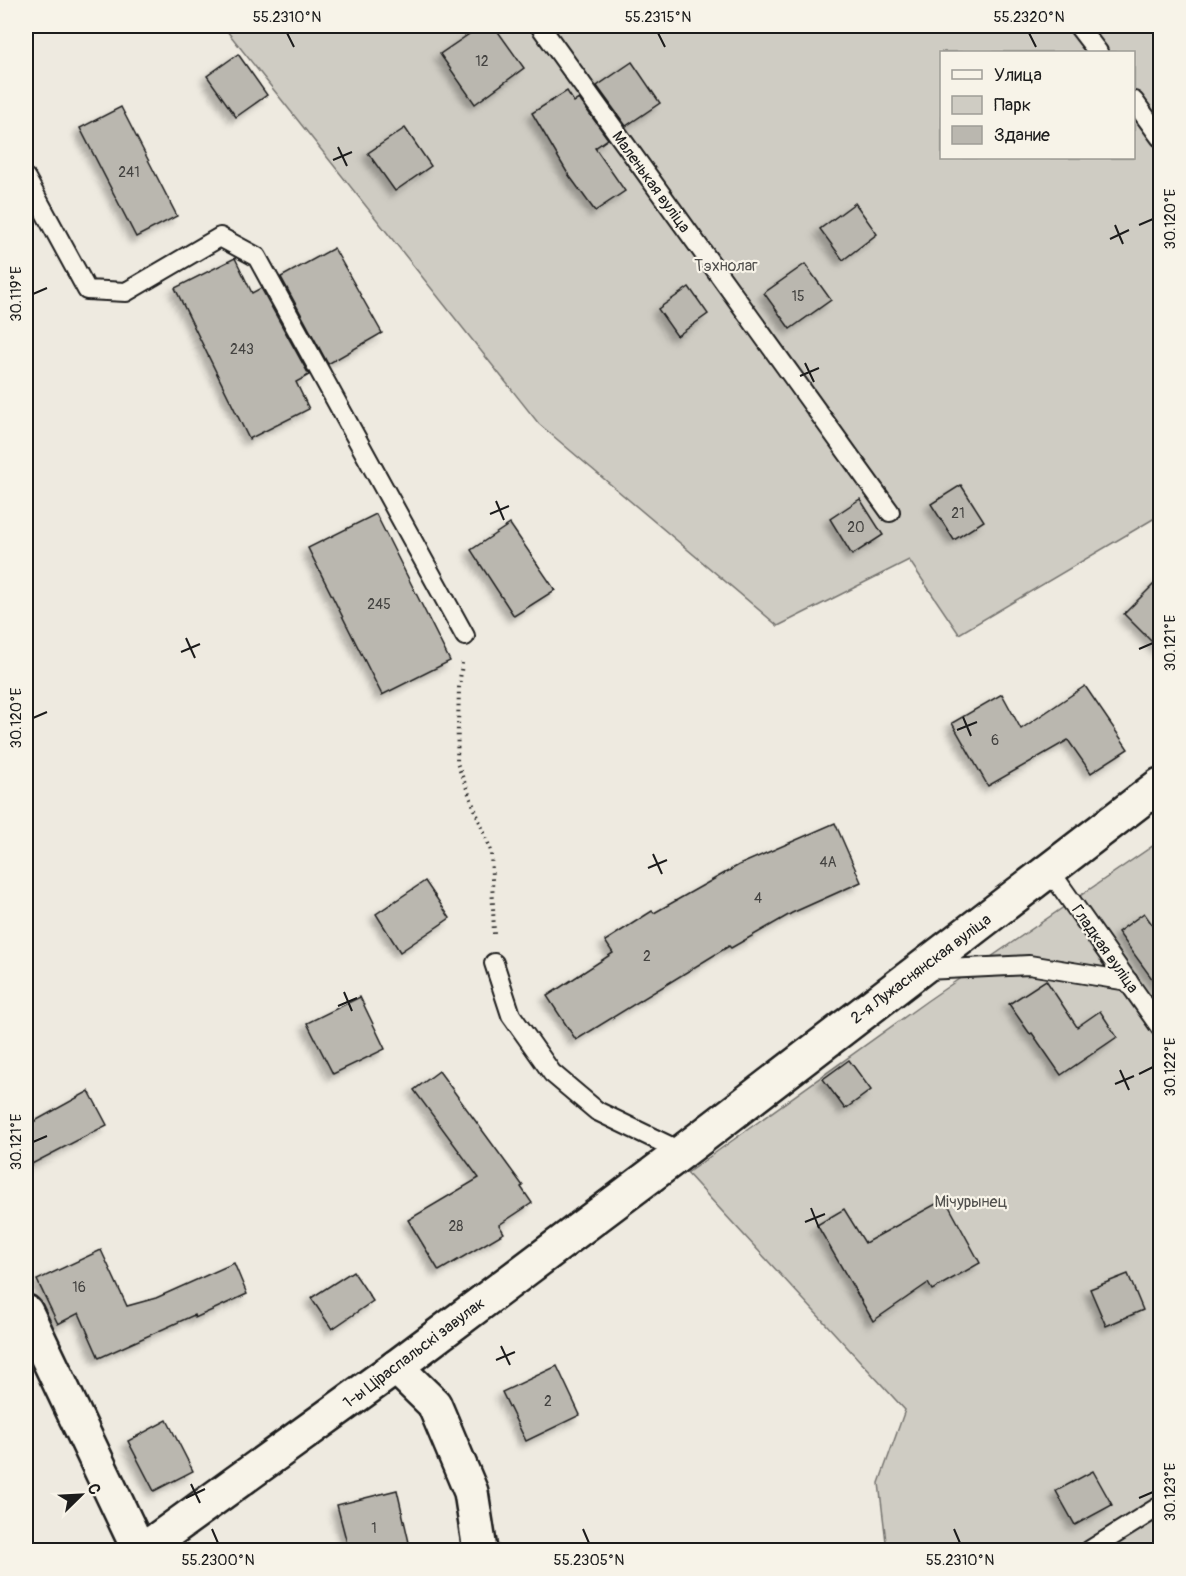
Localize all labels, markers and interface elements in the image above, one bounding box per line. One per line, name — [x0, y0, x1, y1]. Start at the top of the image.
text: 55.2310°N — [253, 8, 321, 27]
text: 55.2315°N — [625, 8, 691, 27]
text: 55.2320°N — [993, 8, 1065, 27]
legend — [940, 51, 1135, 159]
house number: 12 — [475, 53, 489, 70]
text: Улица — [994, 64, 1042, 87]
text: Парк — [994, 94, 1031, 117]
text: Здание — [994, 124, 1050, 147]
street label: Маленькая вуліца — [607, 127, 695, 237]
house number: 241 — [118, 164, 140, 181]
text: 30.120°E — [1161, 188, 1180, 249]
park label: Тэхнолаг — [694, 256, 758, 276]
text: 30.119°E — [7, 266, 26, 322]
house number: 15 — [791, 288, 805, 305]
house number: 243 — [230, 341, 254, 358]
house number: 21 — [951, 505, 965, 522]
house number: 20 — [847, 519, 865, 536]
house number: 245 — [367, 596, 391, 613]
text: 30.121°E — [1161, 615, 1180, 671]
text: 30.120°E — [7, 687, 26, 748]
house number: 6 — [991, 732, 999, 749]
house number: 4А — [819, 854, 837, 871]
house number: 4 — [754, 890, 762, 907]
street label: Гладкая вуліца — [1067, 901, 1143, 997]
street label: 2-я Лужаснянская вуліца — [847, 910, 995, 1028]
house number: 2 — [643, 948, 651, 965]
text: 30.122°E — [1161, 1037, 1180, 1096]
text: 30.121°E — [7, 1114, 26, 1170]
park label: Мічурынец — [934, 1192, 1008, 1212]
house number: 28 — [449, 1218, 463, 1235]
house number: 16 — [72, 1279, 86, 1296]
street label: 1-ы Ціраспальскі завулак — [339, 1293, 489, 1413]
house number: 2 — [544, 1393, 552, 1410]
text: 30.123°E — [1161, 1463, 1180, 1521]
north arrow — [51, 1465, 111, 1525]
text: С — [83, 1481, 105, 1498]
house number: 1 — [371, 1520, 377, 1537]
text: 55.2300°N — [181, 1551, 255, 1570]
text: 55.2305°N — [554, 1551, 624, 1570]
text: 55.2310°N — [926, 1551, 994, 1570]

